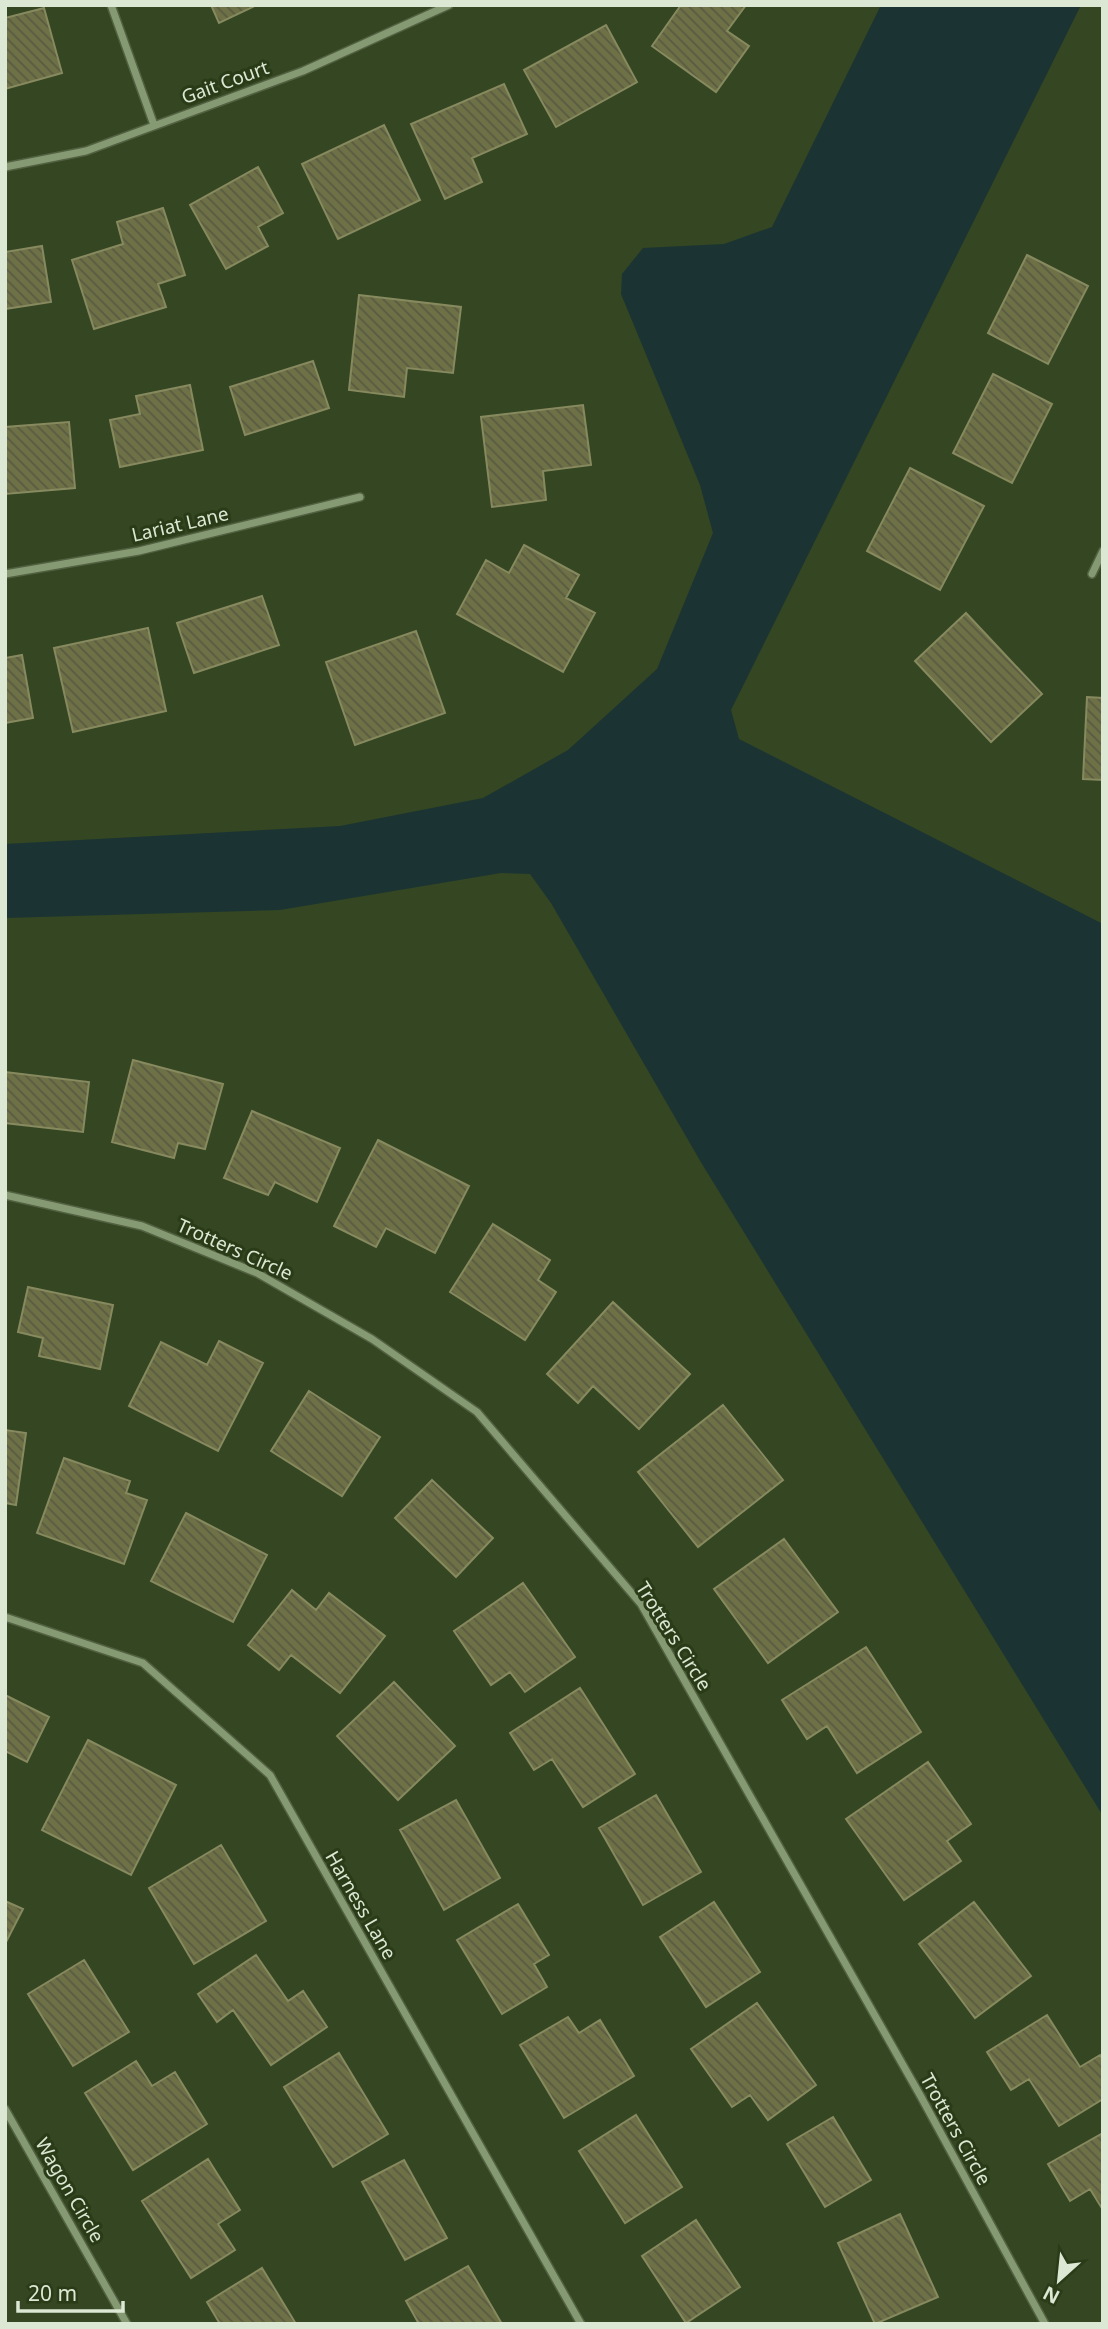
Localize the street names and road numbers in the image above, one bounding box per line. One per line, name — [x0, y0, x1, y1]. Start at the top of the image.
street label: Gait Court — [178, 54, 272, 110]
street label: Lariat Lane — [129, 500, 231, 548]
street label: Trotters Circle — [173, 1212, 297, 1286]
street label: Trotters Circle — [630, 1577, 718, 1695]
street label: Harness Lane — [319, 1846, 403, 1964]
street label: Trotters Circle — [915, 2068, 997, 2190]
street label: Wagon Circle — [30, 2133, 110, 2247]

